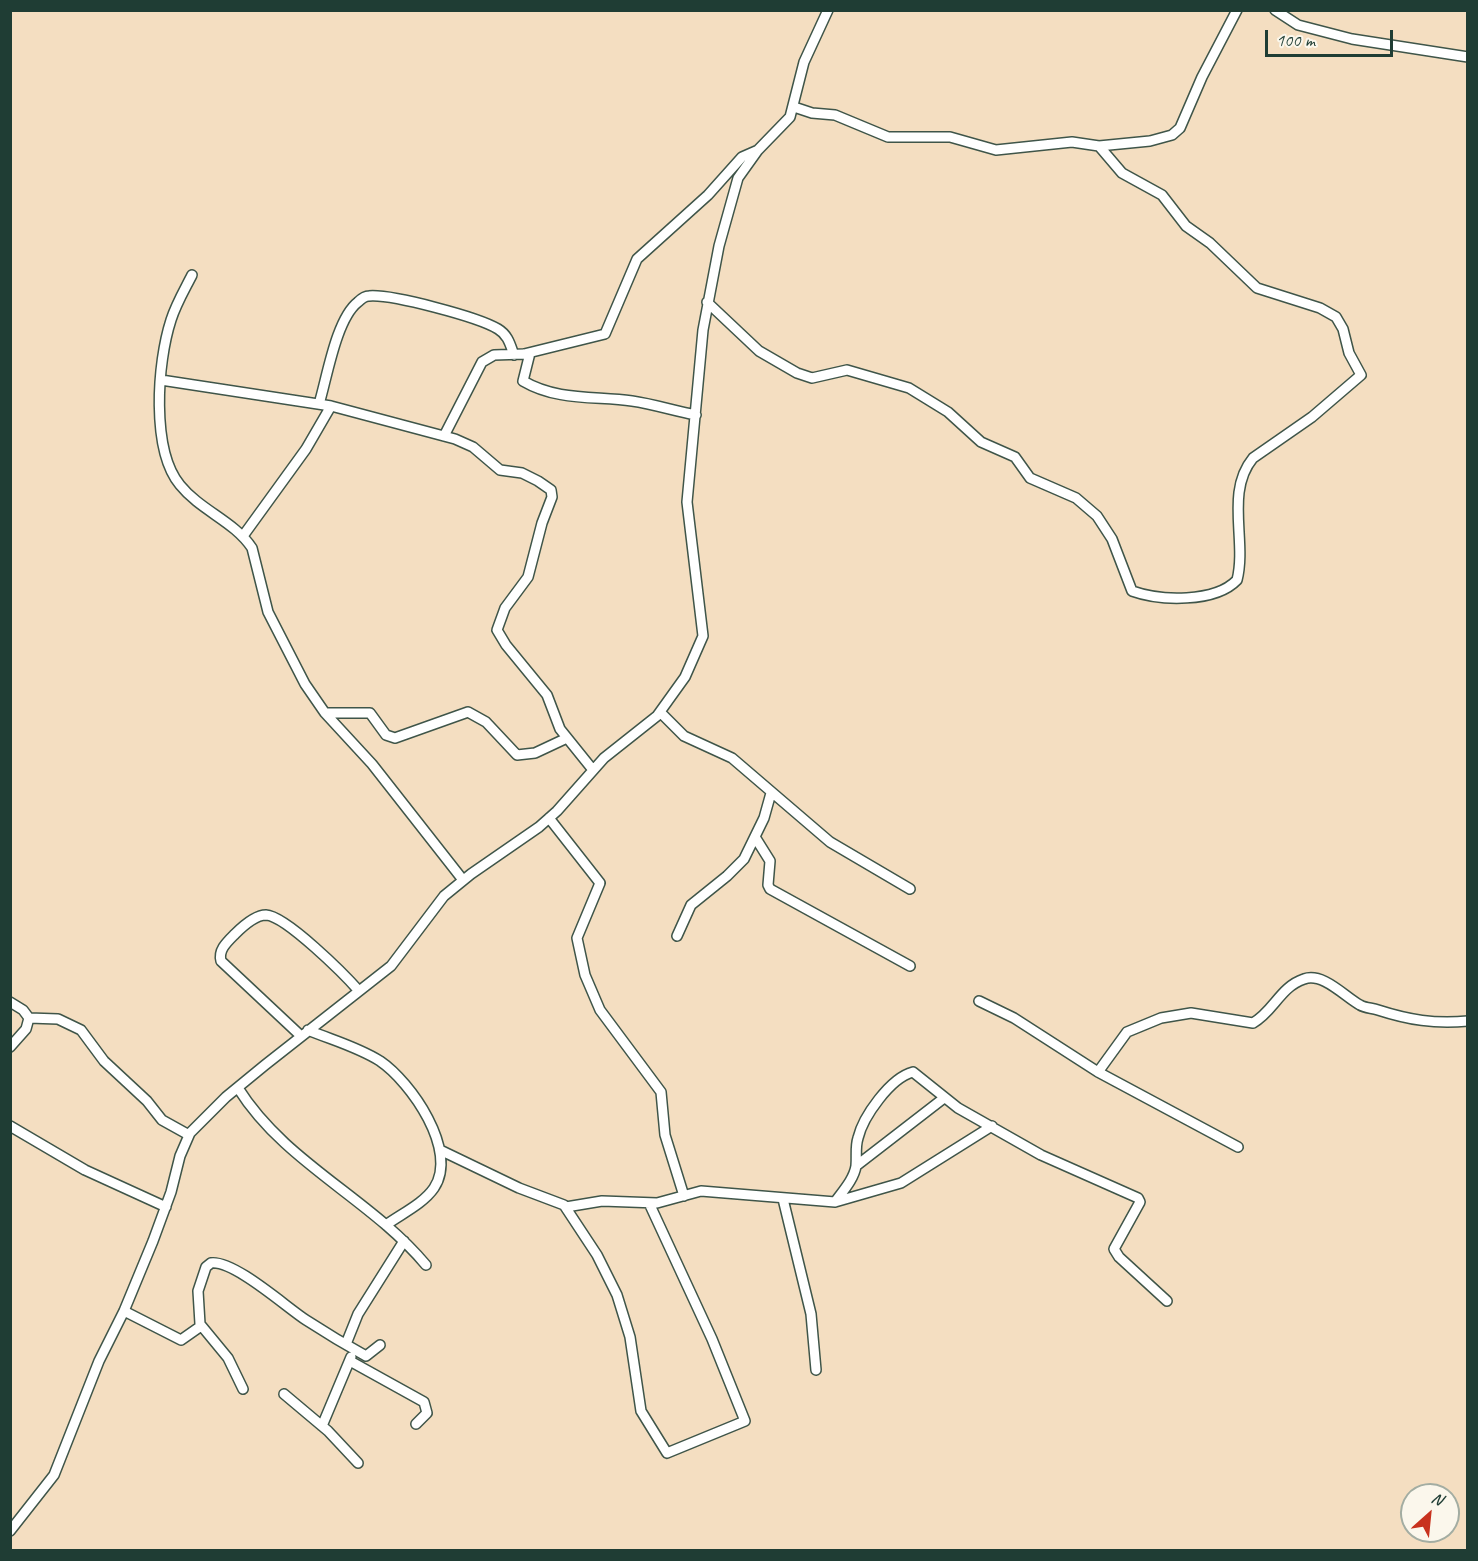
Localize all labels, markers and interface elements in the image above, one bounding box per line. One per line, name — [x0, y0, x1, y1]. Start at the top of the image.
scale bar — [1268, 18, 1396, 56]
text: 100 m — [1276, 29, 1315, 51]
north arrow — [1400, 1483, 1460, 1543]
text: N — [1428, 1488, 1446, 1510]

